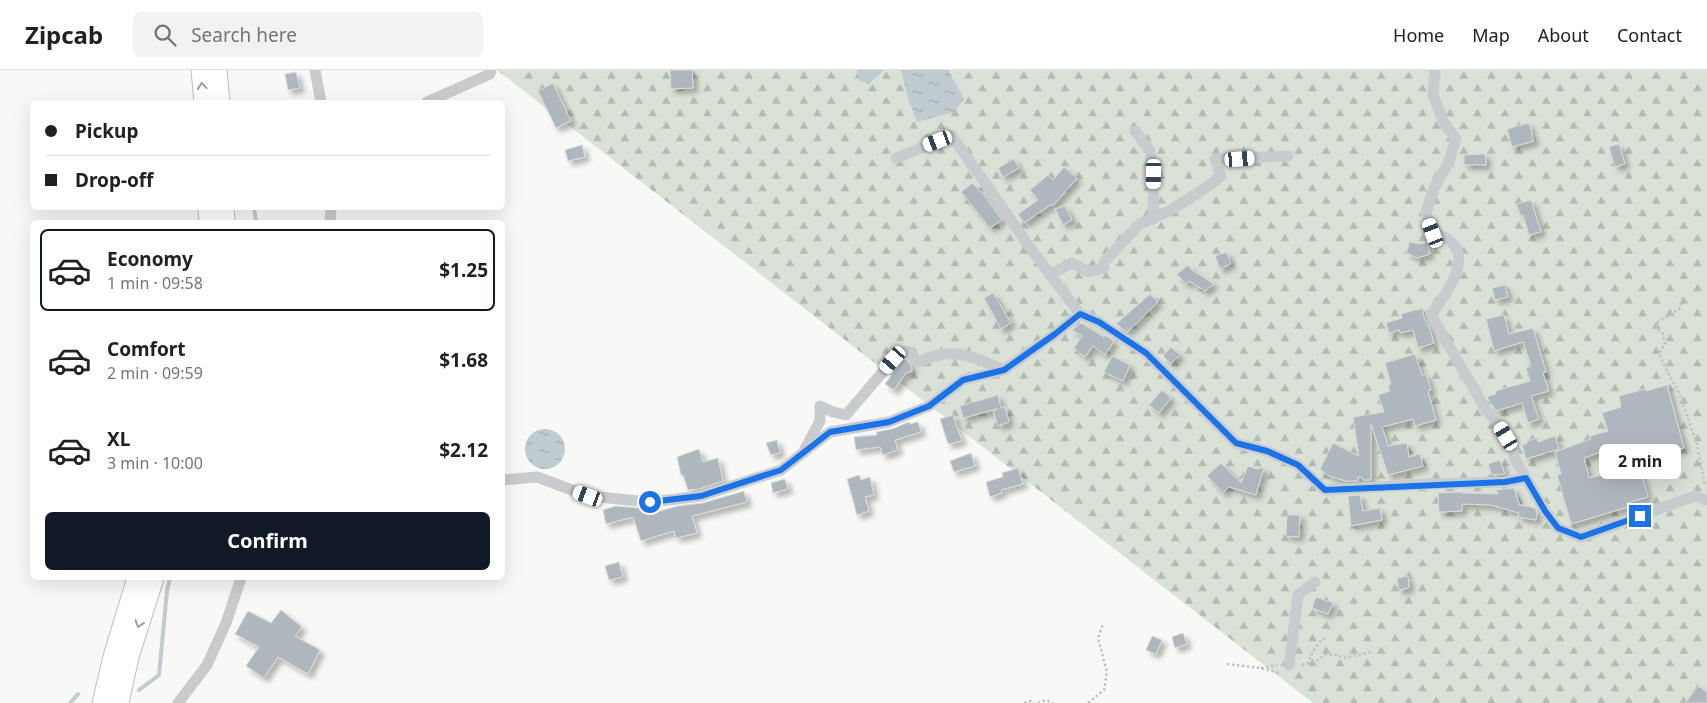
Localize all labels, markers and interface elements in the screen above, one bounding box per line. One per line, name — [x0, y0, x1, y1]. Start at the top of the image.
search box — [133, 12, 483, 57]
text: Zipcab — [25, 18, 103, 51]
icon: search — [151, 21, 179, 49]
text: Search here — [191, 22, 297, 48]
text: Home — [1393, 23, 1444, 47]
text: Map — [1472, 23, 1510, 47]
text: About — [1538, 23, 1589, 47]
text: Contact — [1617, 23, 1682, 47]
one-way arrow — [197, 82, 208, 90]
text: Pickup — [75, 118, 138, 144]
car — [921, 129, 954, 153]
car — [1224, 150, 1255, 168]
car — [1146, 159, 1161, 189]
text: Drop-off — [75, 167, 154, 193]
car — [1420, 216, 1445, 250]
text: Economy — [107, 246, 193, 272]
icon: car — [47, 248, 92, 293]
text: $1.25 — [439, 257, 488, 283]
text: 1 min · 09:58 — [107, 272, 203, 294]
text: Comfort — [107, 336, 186, 362]
icon: car — [47, 338, 92, 383]
car — [877, 344, 908, 376]
text: $1.68 — [439, 347, 488, 373]
text: 2 min · 09:59 — [107, 362, 203, 384]
car — [1491, 419, 1520, 453]
text: XL — [107, 426, 130, 452]
icon: car — [47, 428, 92, 473]
text: $2.12 — [439, 437, 488, 463]
callout: 2 min — [1599, 444, 1681, 478]
text: 2 min — [1618, 450, 1662, 472]
text: 3 min · 10:00 — [107, 452, 203, 474]
car — [571, 484, 604, 508]
route start — [639, 491, 661, 513]
route end — [1629, 505, 1651, 527]
button: Confirm — [45, 512, 490, 570]
one-way arrow — [135, 619, 145, 628]

